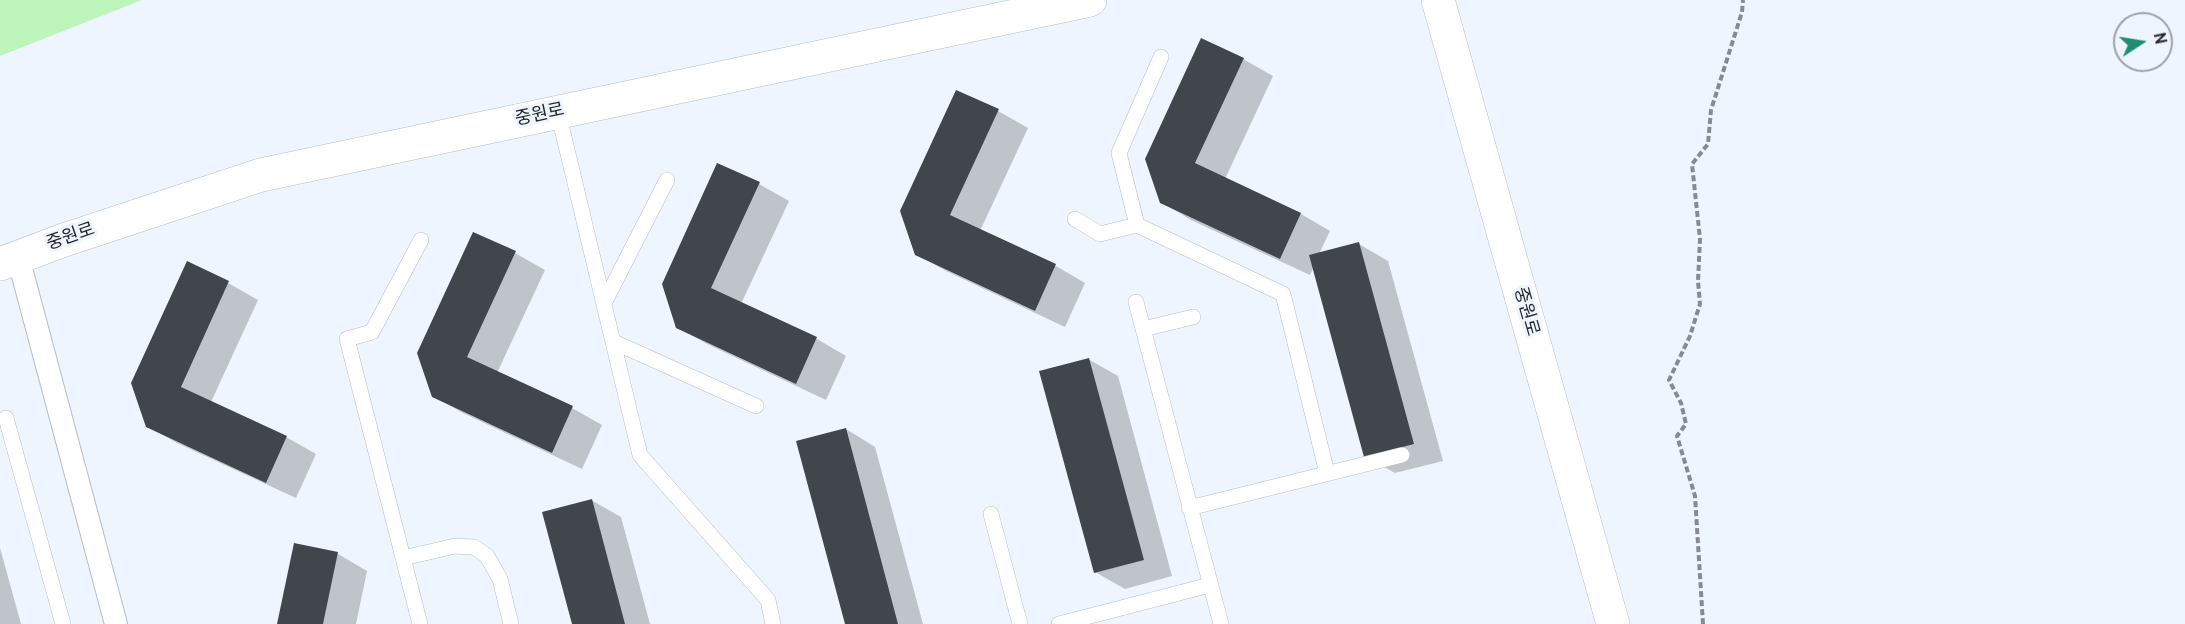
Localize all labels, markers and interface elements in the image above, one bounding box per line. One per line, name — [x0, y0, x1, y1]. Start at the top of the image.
north arrow — [2113, 12, 2173, 72]
text: N — [2148, 31, 2170, 46]
street label: 중원로 — [513, 100, 567, 132]
street label: 중원로 — [44, 220, 98, 256]
street label: 중원로 — [1508, 285, 1542, 339]

